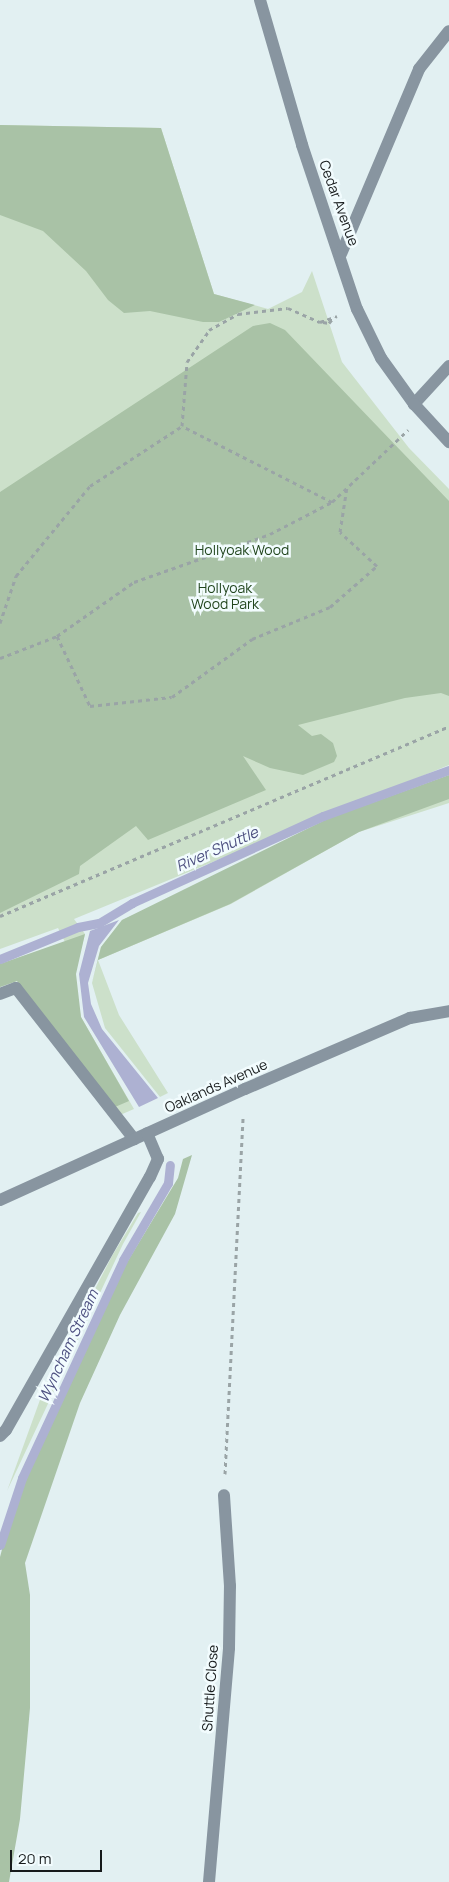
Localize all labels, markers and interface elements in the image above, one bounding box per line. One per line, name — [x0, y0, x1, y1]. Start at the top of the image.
street label: Cedar Avenue — [316, 158, 362, 248]
park label: Hollyoak Wood — [195, 542, 289, 558]
park label: Hollyoak Wood Park — [191, 580, 259, 612]
water label: River Shuttle — [173, 823, 261, 875]
street label: Oaklands Avenue — [162, 1056, 270, 1116]
water label: Wyncham Stream — [34, 1287, 102, 1405]
street label: Shuttle Close — [199, 1644, 221, 1732]
scale bar — [12, 1840, 105, 1872]
text: 20 m — [18, 1848, 51, 1869]

